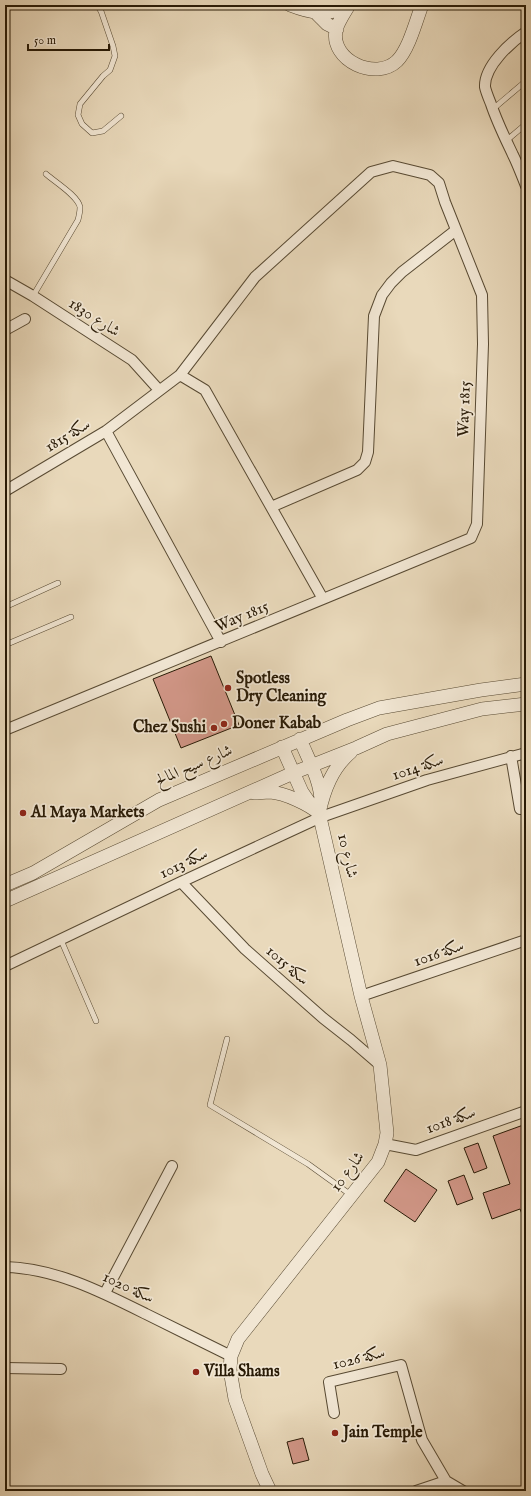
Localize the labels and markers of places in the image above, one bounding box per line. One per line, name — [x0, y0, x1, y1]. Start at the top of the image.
place label: Spotless Dry Cleaning — [236, 669, 327, 707]
marker: Spotless Dry Cleaning — [223, 683, 233, 693]
place label: Doner Kabab — [232, 714, 322, 734]
place label: Chez Sushi — [133, 718, 207, 738]
marker: Doner Kabab — [219, 719, 229, 729]
marker: Chez Sushi — [209, 723, 219, 733]
place label: Al Maya Markets — [30, 803, 145, 823]
marker: Al Maya Markets — [18, 808, 28, 818]
place label: Villa Shams — [203, 1362, 280, 1382]
marker: Villa Shams — [191, 1367, 201, 1377]
place label: Jain Temple — [341, 1423, 423, 1443]
marker: Jain Temple — [330, 1428, 340, 1438]

